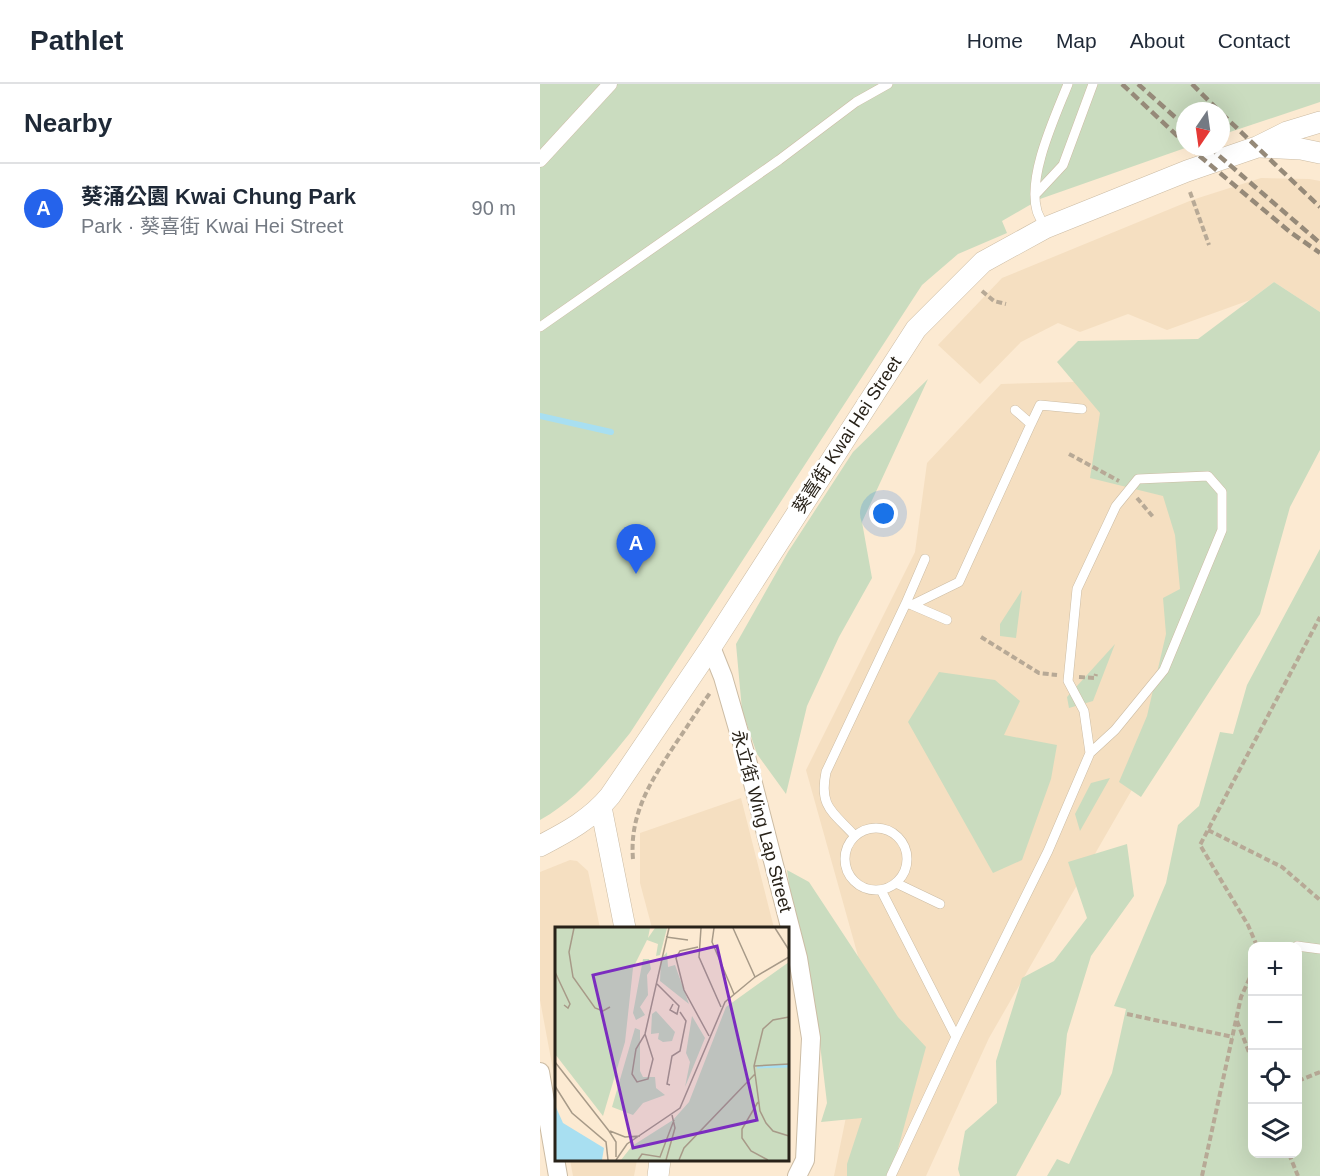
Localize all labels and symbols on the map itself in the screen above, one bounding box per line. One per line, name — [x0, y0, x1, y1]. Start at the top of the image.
north arrow — [1176, 102, 1230, 156]
street label: 葵喜街 Kwai Hei Street — [789, 353, 905, 517]
your location — [869, 499, 898, 528]
pin: A — [616, 524, 656, 574]
street label: 永立街 Wing Lap Street — [728, 728, 796, 914]
inset map — [555, 927, 789, 1161]

